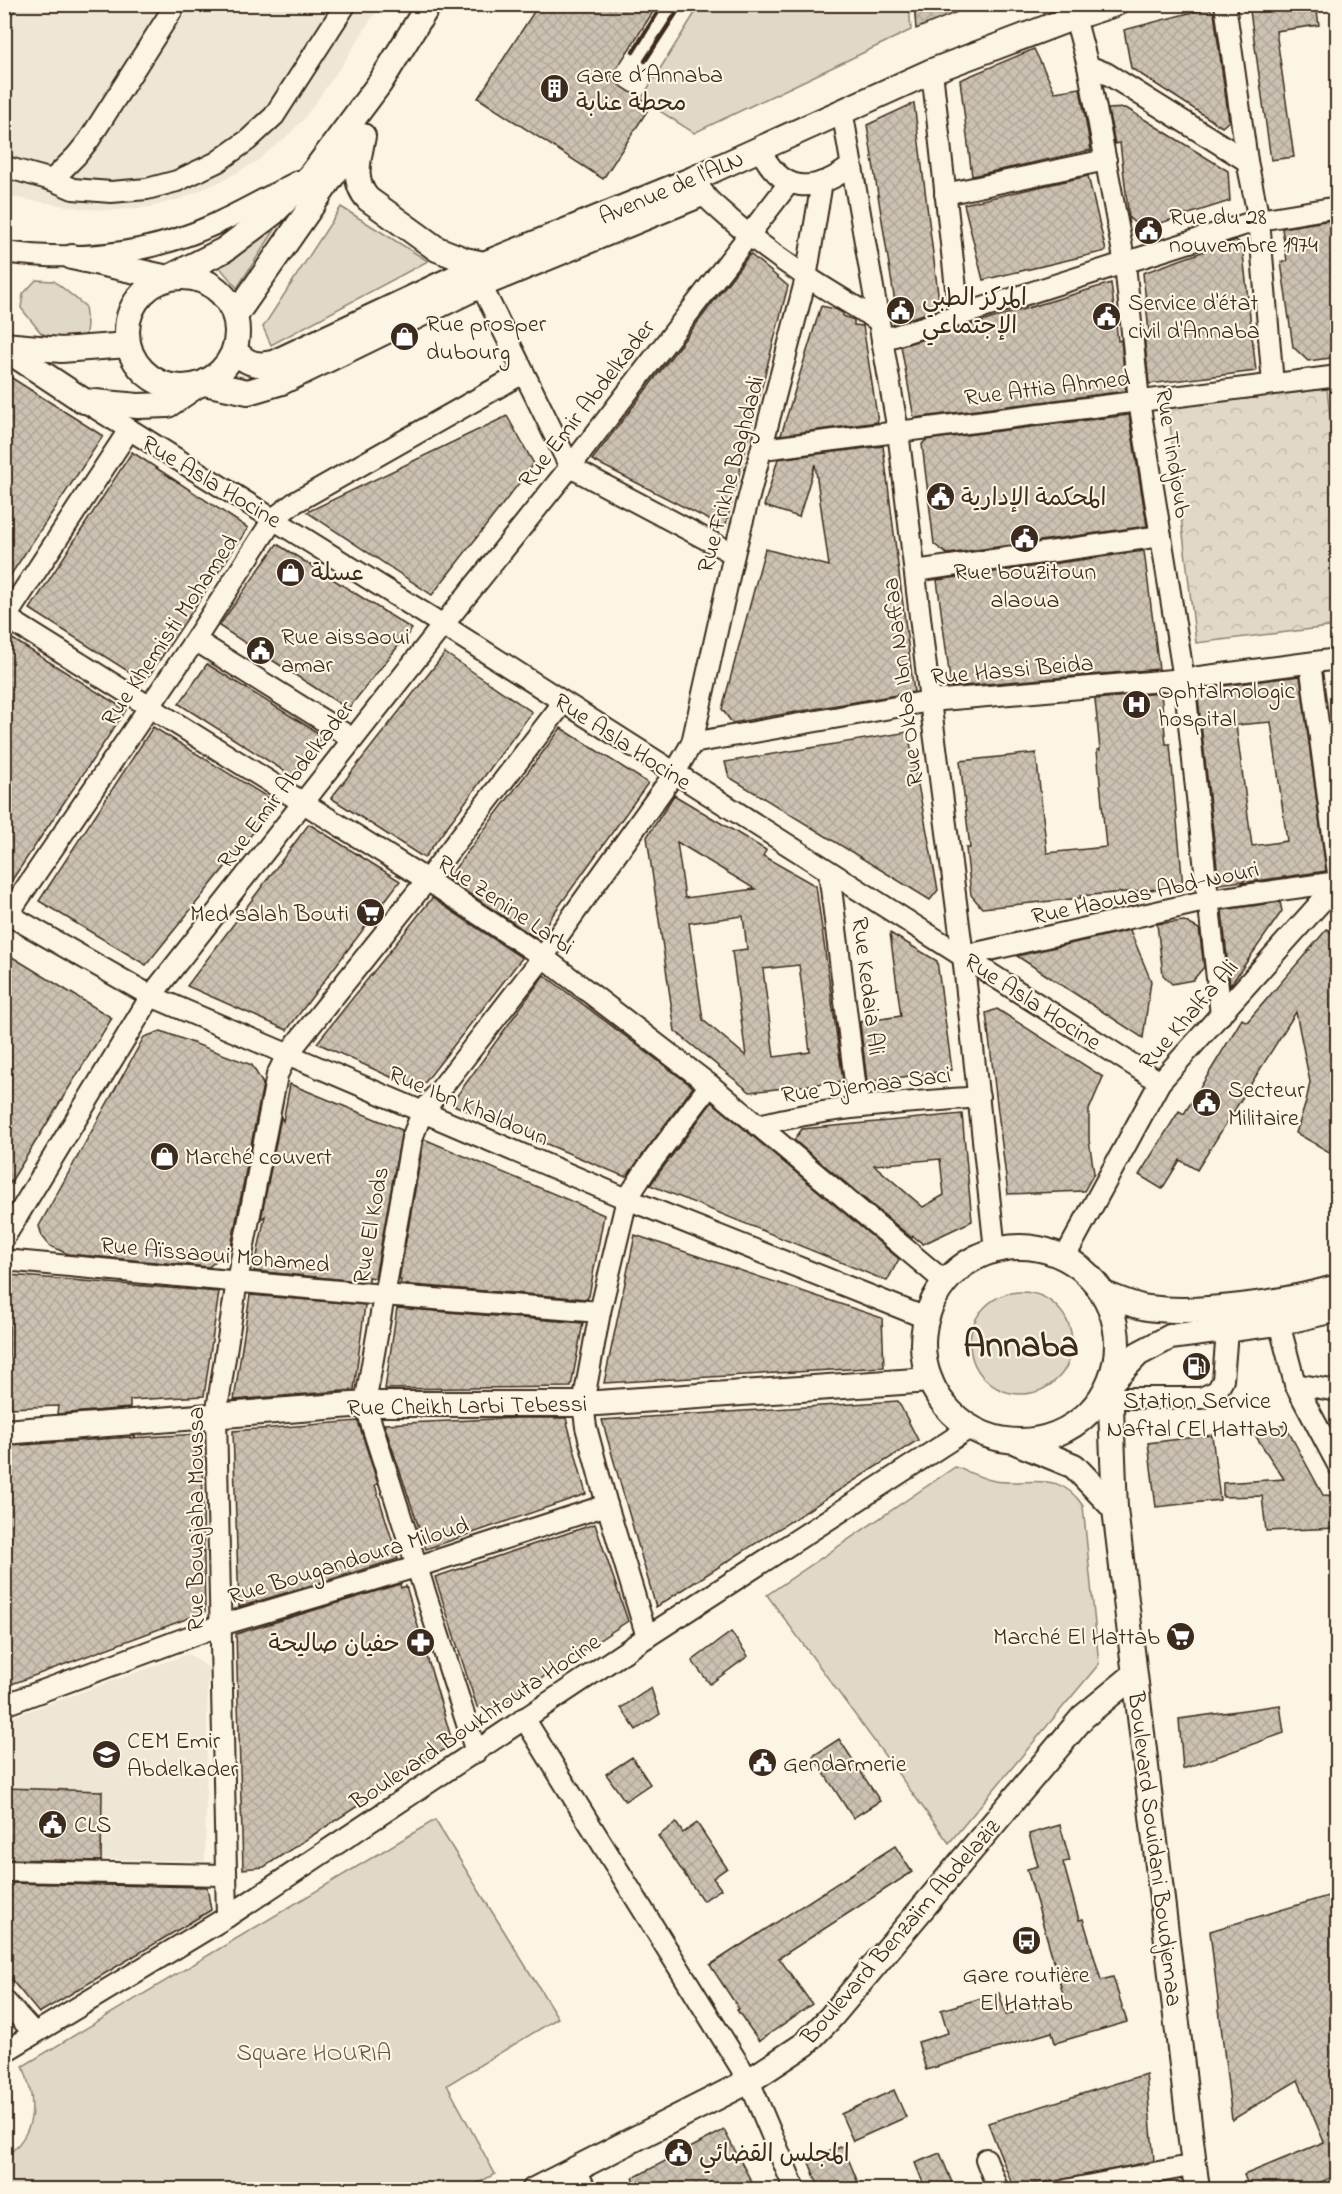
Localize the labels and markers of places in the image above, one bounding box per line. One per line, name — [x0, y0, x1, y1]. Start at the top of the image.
place label: Gare d´Annaba محطة عنابة — [576, 59, 723, 122]
building icon: Gare d´Annaba محطة عنابة — [539, 72, 571, 104]
place label: Rue du 28 nouvembre 1974 — [1169, 201, 1318, 264]
public building icon: Rue du 28 nouvembre 1974 — [1132, 214, 1164, 246]
place label: المركز الطبي الإجتماعي — [922, 282, 1027, 346]
place label: Service d'état civil d'Annaba — [1128, 287, 1260, 350]
public building icon: المركز الطبي الإجتماعي — [885, 295, 917, 327]
public building icon: Service d'état civil d'Annaba — [1091, 300, 1123, 332]
place label: Rue prosper dubourg — [426, 308, 547, 371]
shop icon: Rue prosper dubourg — [389, 321, 421, 353]
public building icon: المحكمة الإدارية — [924, 481, 956, 513]
place label: المحكمة الإدارية — [961, 482, 1106, 517]
public building icon: Rue bouzitoun alaoua — [1009, 522, 1041, 554]
shop icon: عسلة — [274, 556, 306, 588]
place label: Rue bouzitoun alaoua — [954, 556, 1096, 619]
place label: عسلة — [311, 557, 364, 592]
place label: Rue aissaoui amar — [281, 621, 410, 684]
public building icon: Rue aissaoui amar — [244, 634, 276, 666]
place label: Ophtalmologic hospital — [1158, 675, 1296, 738]
hospital icon: Ophtalmologic hospital — [1121, 688, 1153, 720]
supermarket icon: Med salah Bouti — [354, 897, 386, 929]
place label: Med salah Bouti — [190, 898, 349, 933]
place label: Secteur Militaire — [1228, 1074, 1305, 1137]
public building icon: Secteur Militaire — [1191, 1087, 1223, 1119]
shop icon: Marché couvert — [148, 1140, 180, 1172]
place label: Marché couvert — [185, 1141, 332, 1176]
fuel station icon: Station Service Naftal (El Hattab) — [1181, 1351, 1213, 1383]
place label: Station Service Naftal (El Hattab) — [1107, 1385, 1287, 1448]
supermarket icon: Marché El Hattab — [1165, 1620, 1197, 1652]
place label: Marché El Hattab — [993, 1621, 1160, 1656]
pharmacy icon: حفيان صاليحة — [405, 1627, 437, 1659]
place label: حفيان صاليحة — [269, 1628, 400, 1663]
place label: CEM Emir Abdelkader — [127, 1725, 238, 1788]
school or university icon: CEM Emir Abdelkader — [90, 1738, 122, 1770]
public building icon: Gendarmerie — [746, 1747, 778, 1779]
place label: Gendarmerie — [783, 1748, 907, 1783]
public building icon: CLS — [37, 1808, 69, 1840]
place label: CLS — [74, 1809, 111, 1844]
bus stop icon: Gare routière El Hattab — [1010, 1925, 1042, 1957]
place label: Gare routière El Hattab — [962, 1959, 1090, 2022]
public building icon: المجلس القضائي — [662, 2137, 694, 2169]
place label: المجلس القضائي — [699, 2138, 850, 2174]

